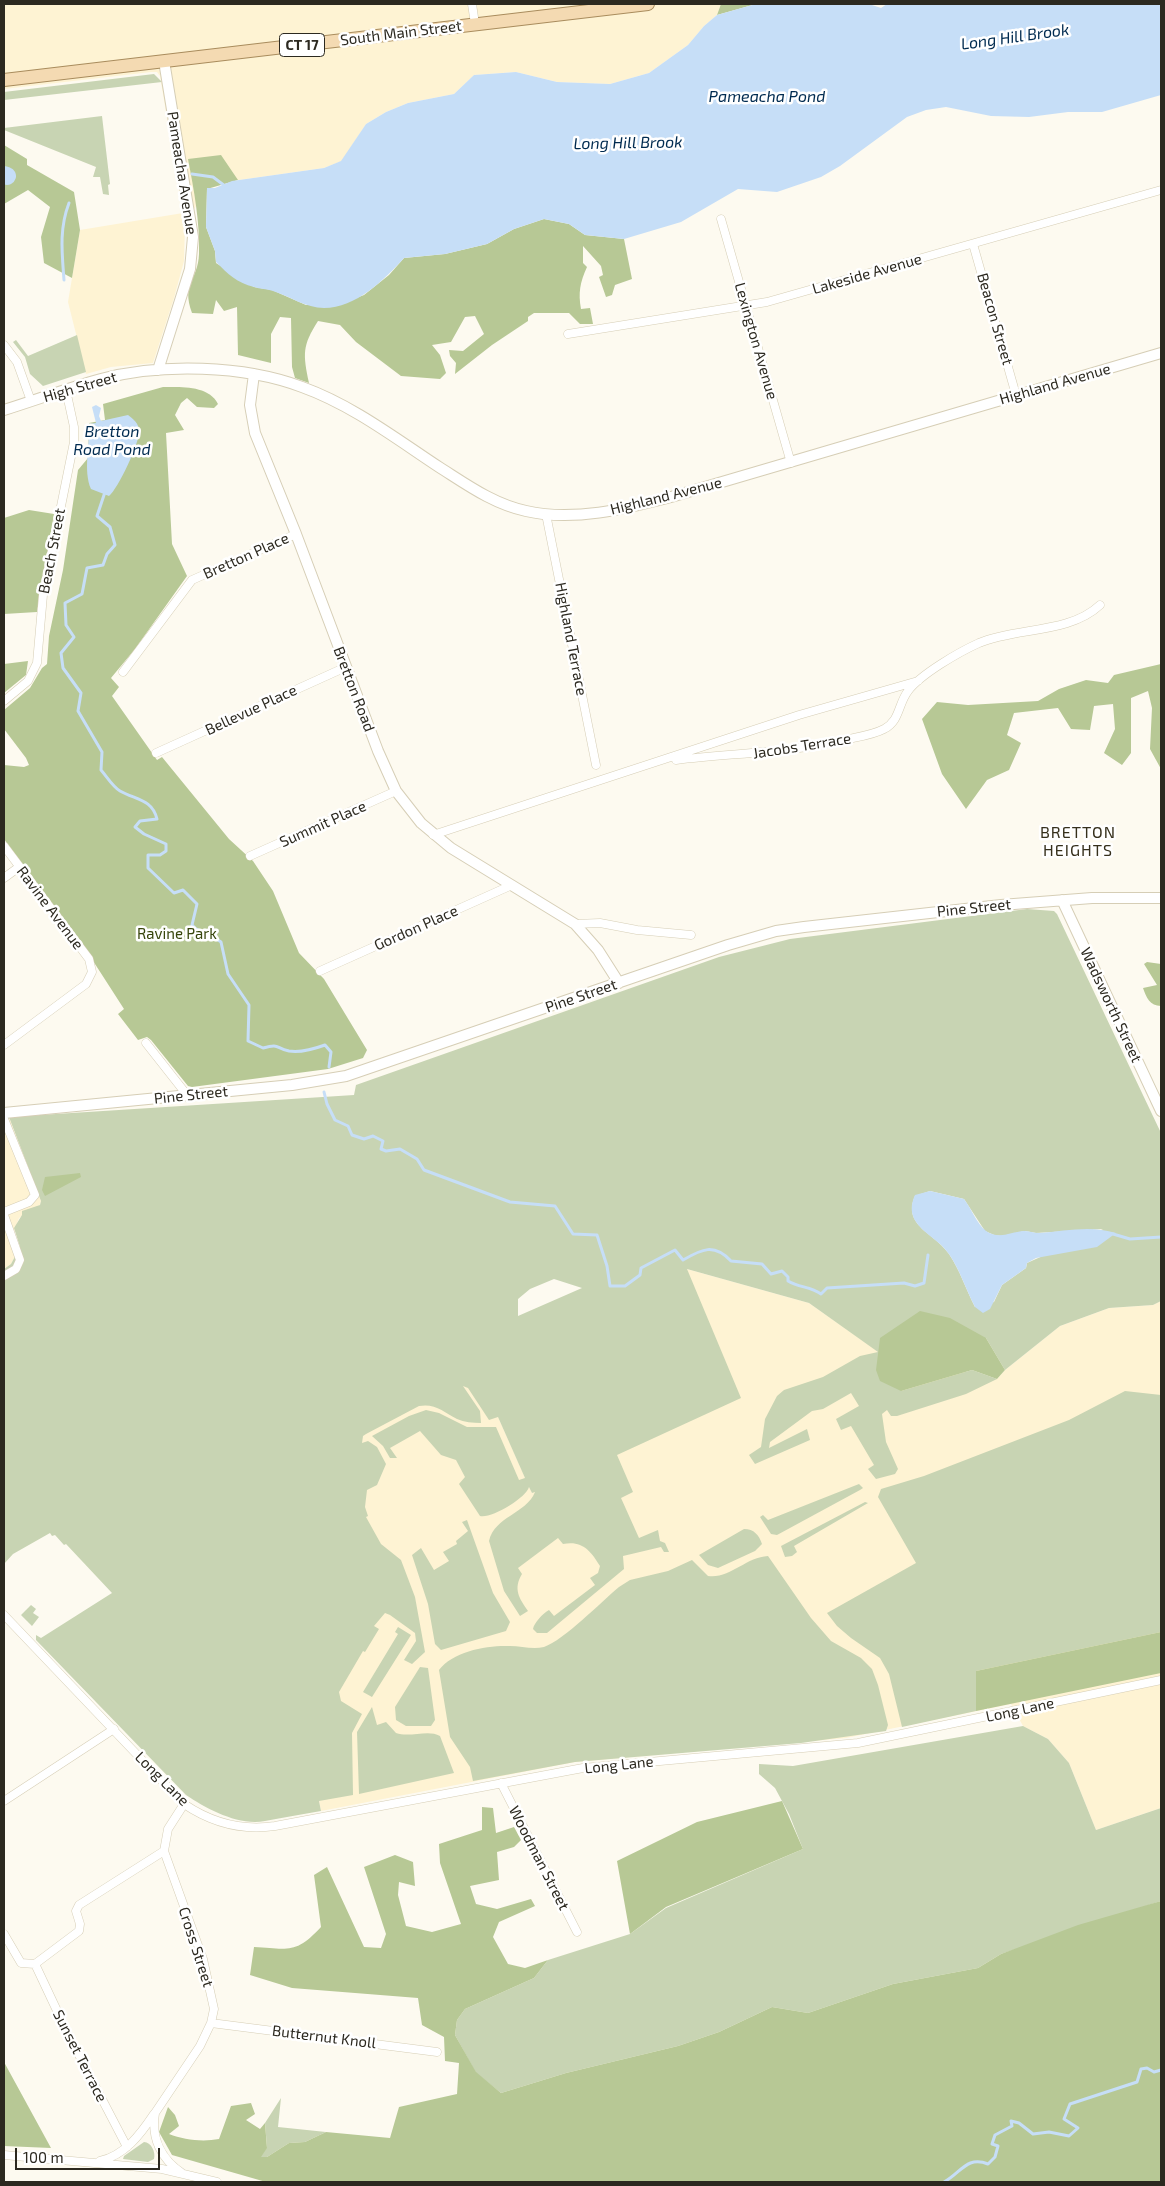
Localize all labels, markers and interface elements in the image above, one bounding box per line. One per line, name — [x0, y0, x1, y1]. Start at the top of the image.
street label: South Main Street — [339, 17, 463, 49]
water label: Long Hill Brook — [960, 20, 1070, 54]
road number: CT 17 — [280, 34, 324, 56]
water label: Pameacha Pond — [709, 87, 825, 107]
street label: Pameacha Avenue — [163, 110, 201, 236]
water label: Long Hill Brook — [573, 132, 683, 154]
street label: Lakeside Avenue — [810, 250, 924, 298]
street label: Beacon Street — [973, 271, 1017, 367]
street label: Lexington Avenue — [731, 280, 781, 402]
street label: Highland Avenue — [998, 360, 1112, 408]
street label: High Street — [41, 368, 119, 406]
water label: Bretton Road Pond — [73, 422, 151, 460]
street label: Highland Avenue — [608, 473, 724, 519]
street label: Beach Street — [35, 507, 69, 595]
street label: Bretton Place — [200, 529, 292, 583]
street label: Highland Terrace — [551, 581, 591, 697]
street label: Bretton Road — [330, 644, 378, 734]
street label: Bellevue Place — [202, 681, 300, 739]
street label: Jacobs Terrace — [752, 729, 852, 763]
street label: Summit Place — [277, 797, 369, 851]
district label: BRETTON HEIGHTS — [1039, 823, 1117, 861]
street label: Ravine Avenue — [13, 863, 87, 953]
street label: Pine Street — [936, 895, 1012, 921]
street label: Gordon Place — [371, 902, 461, 954]
park label: Ravine Park — [137, 925, 217, 943]
street label: Wadsworth Street — [1076, 945, 1146, 1065]
street label: Pine Street — [543, 975, 619, 1017]
street label: Pine Street — [153, 1082, 229, 1108]
street label: Long Lane — [984, 1694, 1056, 1726]
street label: Long Lane — [131, 1748, 193, 1810]
street label: Long Lane — [584, 1752, 654, 1778]
street label: Woodman Street — [505, 1803, 573, 1913]
street label: Cross Street — [175, 1905, 217, 1989]
street label: Sunset Terrace — [49, 2007, 111, 2105]
street label: Butternut Knoll — [271, 2022, 377, 2052]
scale bar — [18, 2138, 162, 2170]
text: 100 m — [23, 2148, 64, 2166]

